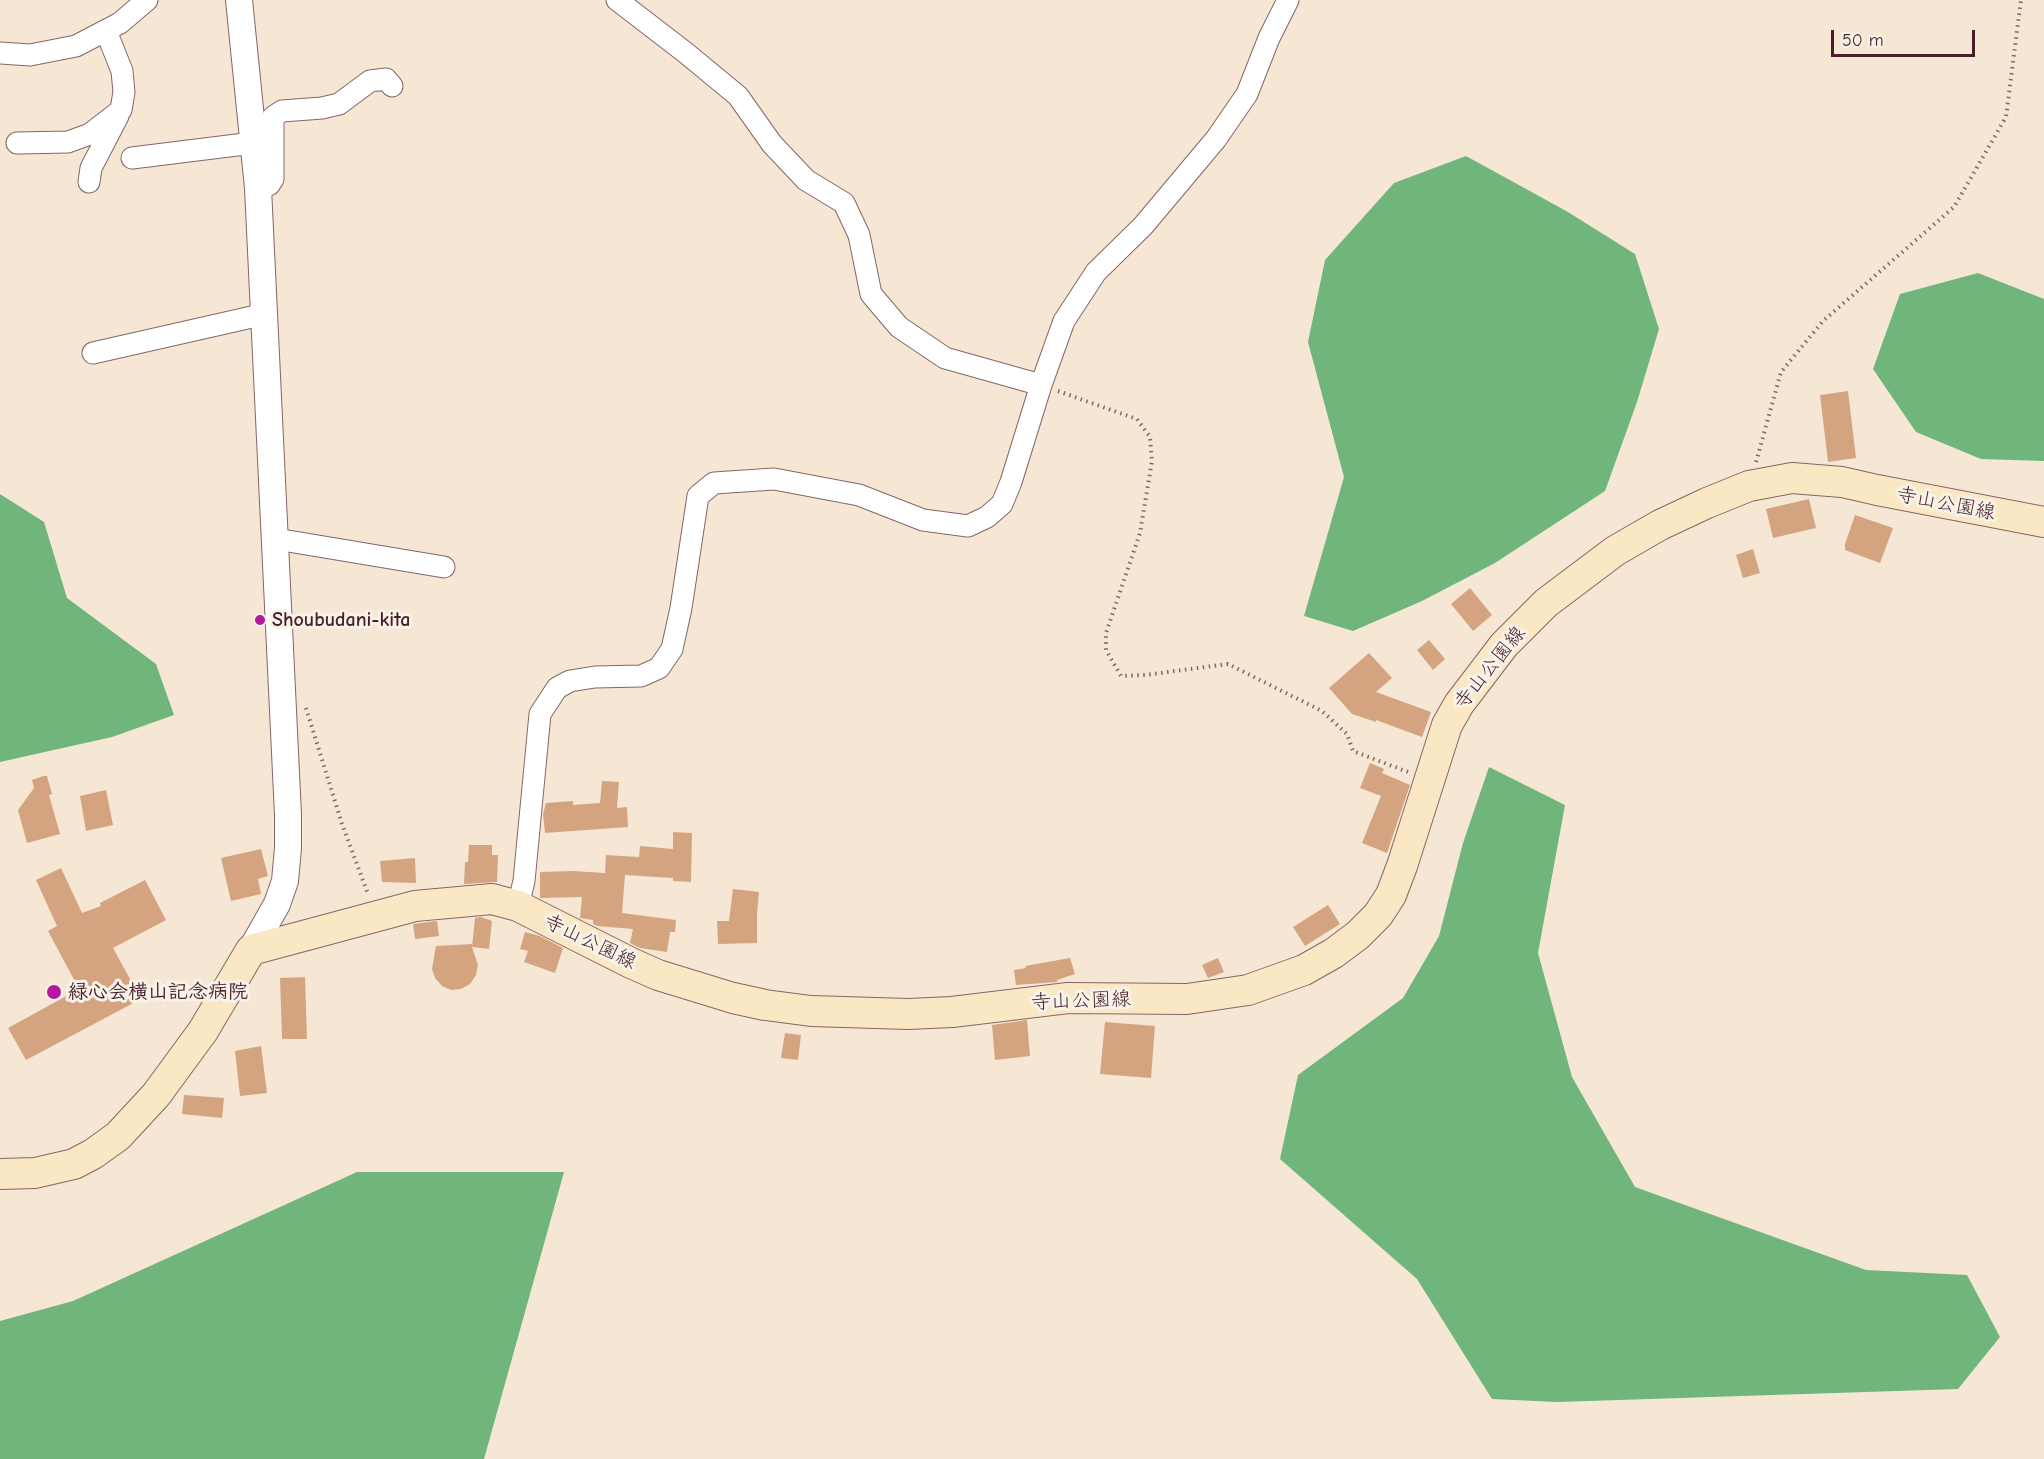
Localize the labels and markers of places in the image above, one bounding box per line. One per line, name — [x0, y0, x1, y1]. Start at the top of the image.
place label: Shoubudani-kita — [272, 608, 410, 632]
marker: Shoubudani-kita — [253, 613, 267, 627]
place label: 緑心会横山記念病院 — [68, 980, 248, 1004]
marker: 緑心会横山記念病院 — [45, 983, 63, 1001]

